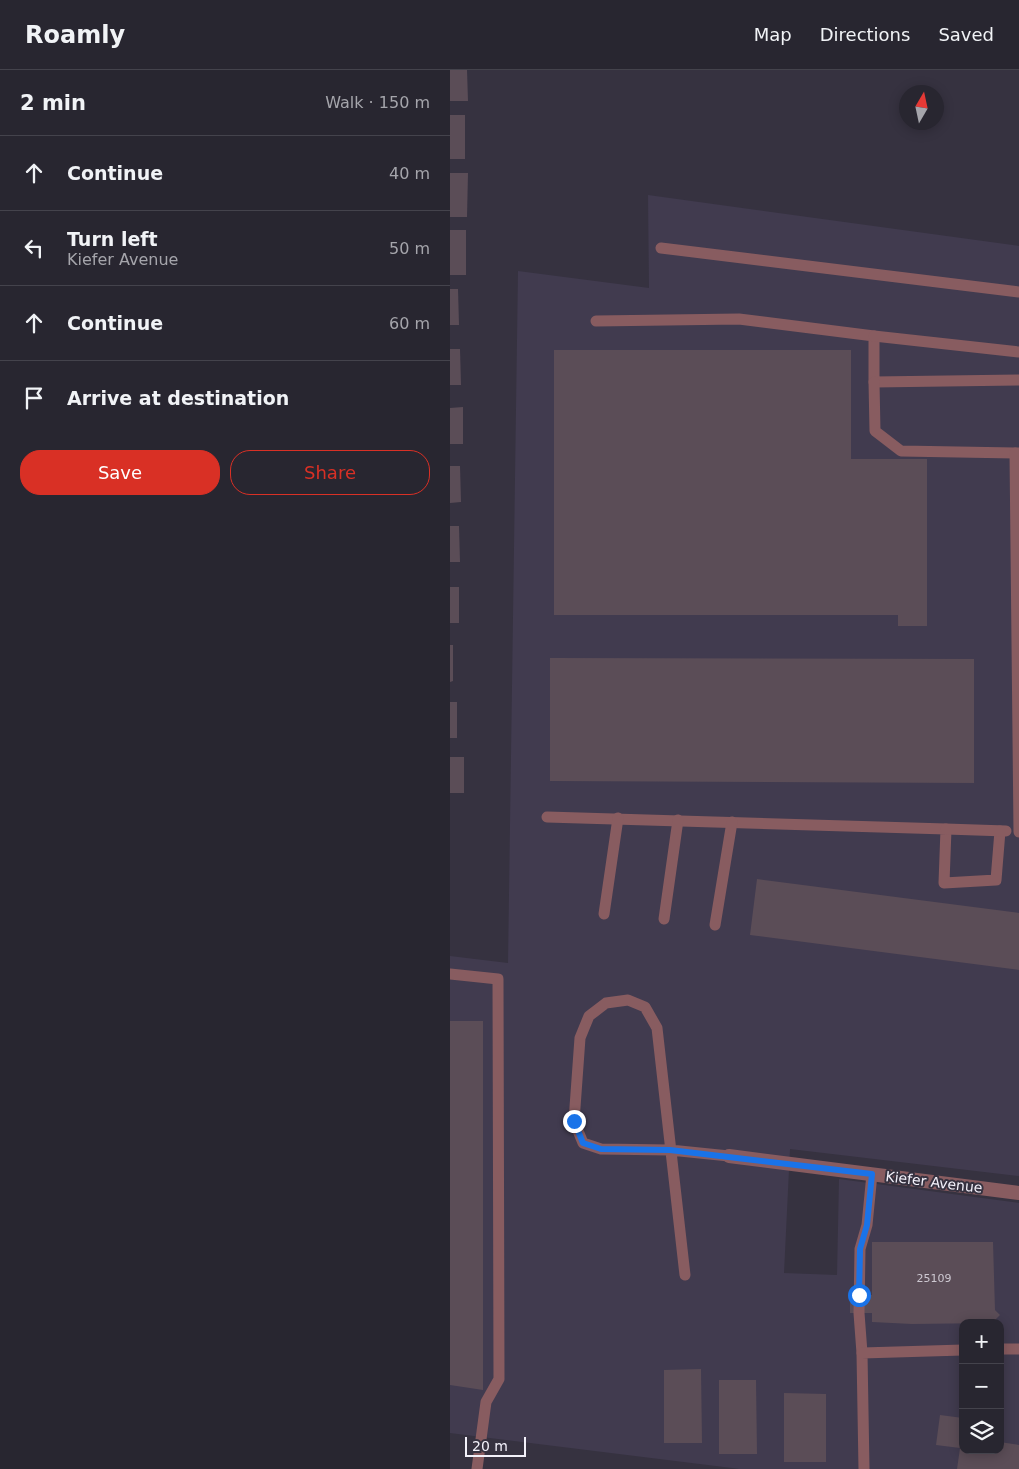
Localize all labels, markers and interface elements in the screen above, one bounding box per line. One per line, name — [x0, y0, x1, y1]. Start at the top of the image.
text: Roamly — [25, 21, 125, 49]
text: Map — [754, 24, 792, 45]
text: Directions — [820, 24, 910, 45]
text: Saved — [938, 24, 994, 45]
north arrow — [899, 85, 944, 130]
text: 2 min — [20, 91, 86, 115]
text: Walk · 150 m — [325, 93, 430, 112]
icon: ahead — [20, 159, 48, 187]
text: Continue — [67, 162, 163, 184]
text: 40 m — [389, 164, 430, 183]
text: Turn left — [67, 228, 158, 250]
icon: left — [20, 234, 48, 262]
text: 50 m — [389, 239, 430, 258]
text: Kiefer Avenue — [67, 250, 178, 269]
icon: ahead — [20, 309, 48, 337]
text: Continue — [67, 312, 163, 334]
text: 60 m — [389, 314, 430, 333]
icon: arrive — [20, 384, 48, 412]
text: Arrive at destination — [67, 387, 289, 409]
button: Save — [20, 450, 220, 495]
button: Share — [230, 450, 430, 495]
route end — [563, 1110, 586, 1133]
street label: Kiefer Avenue — [885, 1168, 983, 1196]
house number: 25109 — [917, 1272, 952, 1285]
route start — [848, 1284, 871, 1307]
map controls — [959, 1319, 1004, 1454]
button: + — [959, 1319, 1004, 1364]
button: − — [959, 1364, 1004, 1409]
button: layers — [959, 1409, 1004, 1454]
scale bar — [465, 1434, 526, 1457]
text: 20 m — [472, 1438, 508, 1454]

